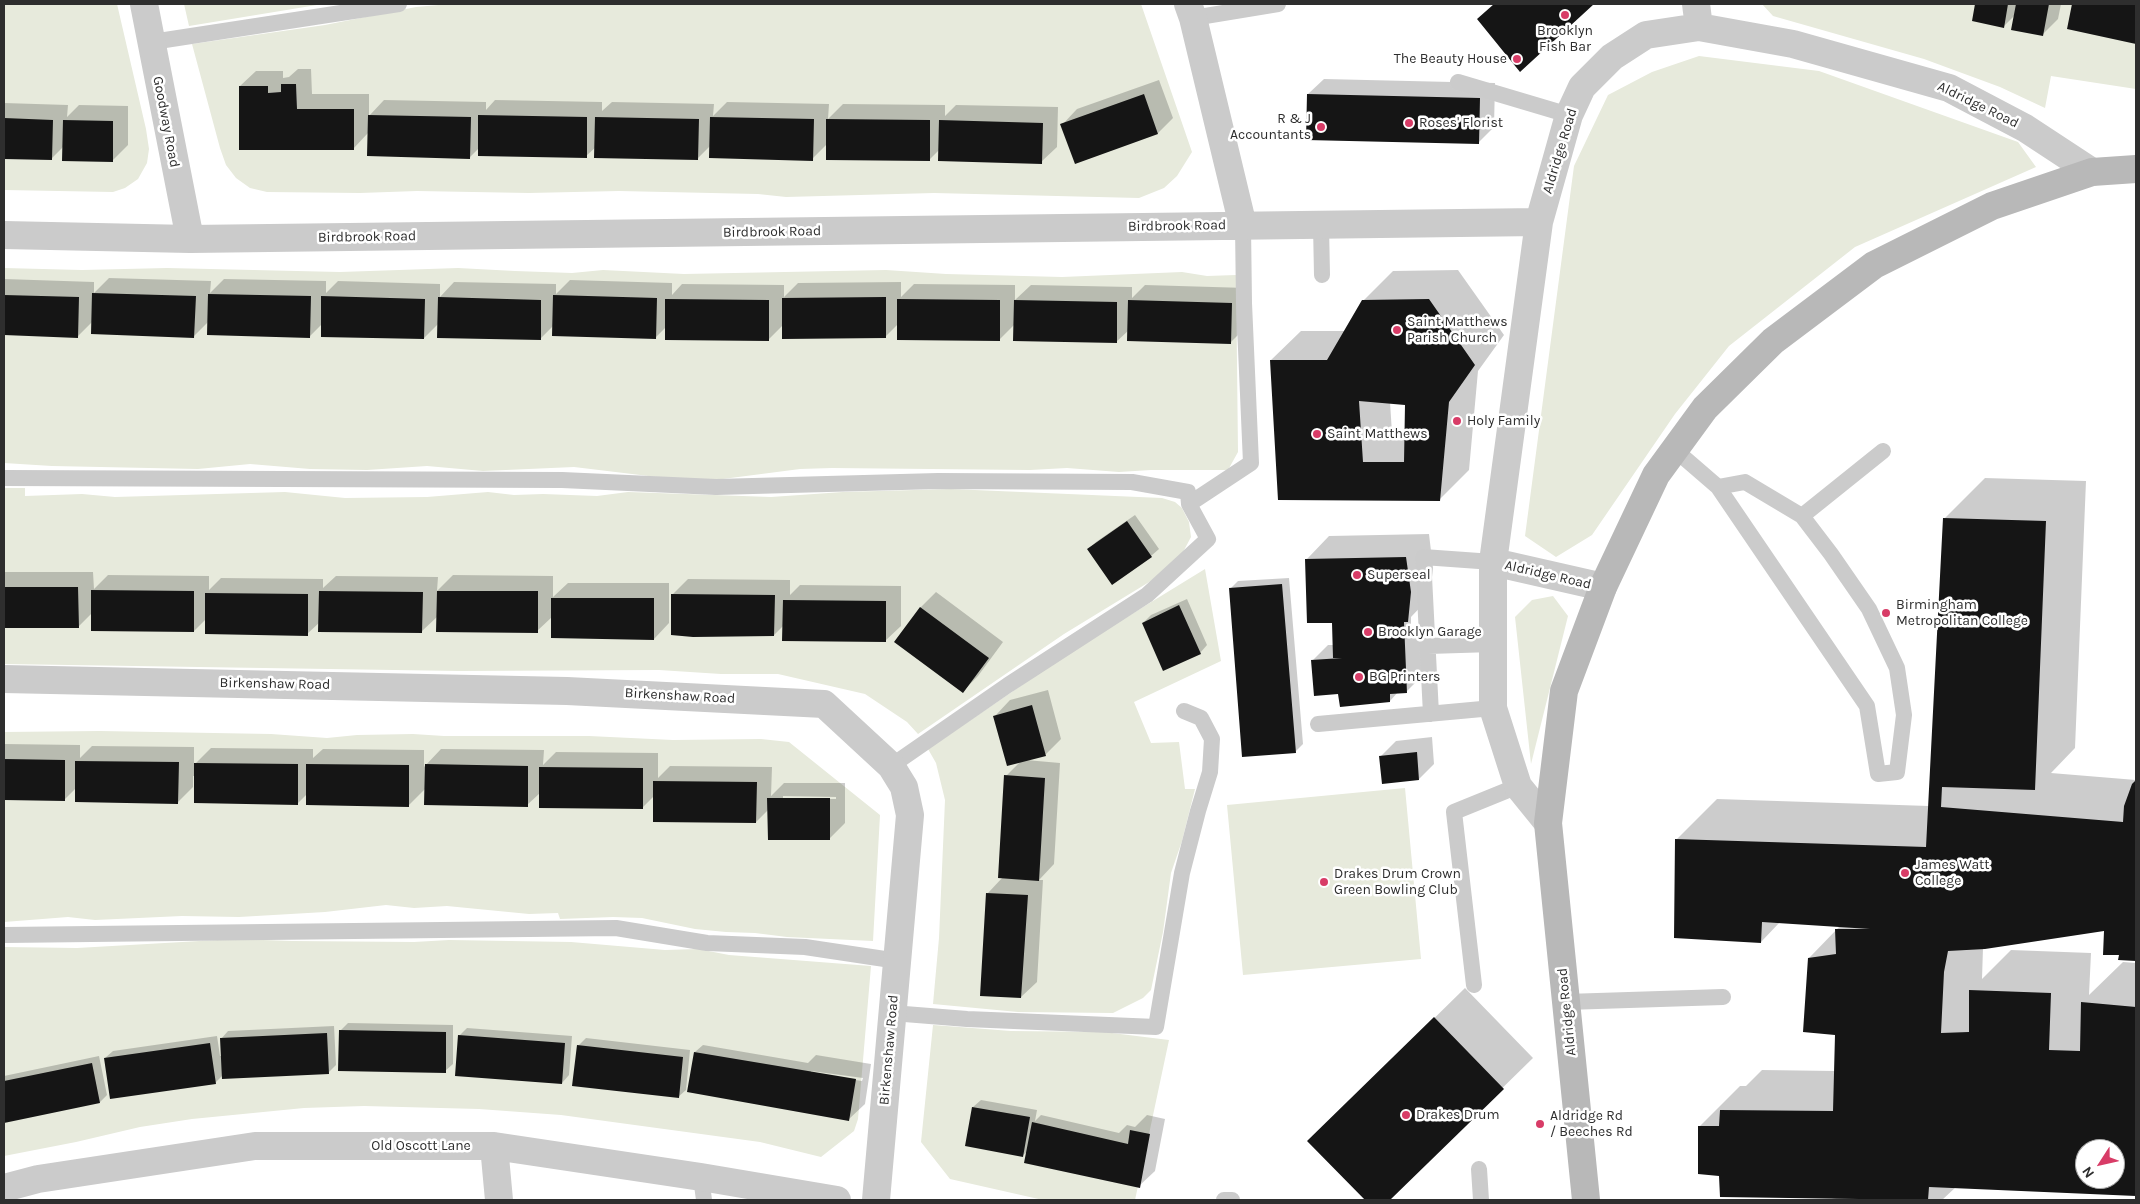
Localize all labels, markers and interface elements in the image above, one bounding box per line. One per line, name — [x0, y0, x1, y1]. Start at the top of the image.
marker: Brooklyn Fish Bar — [1559, 9, 1571, 21]
place label: Brooklyn Fish Bar — [1537, 23, 1593, 56]
place label: The Beauty House — [1394, 51, 1507, 67]
marker: The Beauty House — [1511, 53, 1523, 65]
street label: Goodway Road — [149, 75, 183, 169]
street label: Aldridge Road — [1935, 78, 2021, 132]
street label: Aldridge Road — [1539, 106, 1581, 196]
place label: R & J Accountants — [1230, 111, 1311, 144]
place label: Roses' Florist — [1419, 115, 1503, 131]
marker: Roses' Florist — [1403, 117, 1415, 129]
marker: R & J Accountants — [1315, 121, 1327, 133]
street label: Birdbrook Road — [1128, 217, 1226, 235]
street label: Birdbrook Road — [723, 223, 821, 241]
street label: Birdbrook Road — [318, 228, 416, 246]
place label: Saint Matthews Parish Church — [1407, 314, 1508, 347]
marker: Saint Matthews Parish Church — [1391, 324, 1403, 336]
place label: Holy Family — [1467, 413, 1540, 429]
marker: Holy Family — [1451, 415, 1463, 427]
place label: Saint Matthews — [1327, 426, 1428, 442]
marker: Saint Matthews — [1311, 428, 1323, 440]
street label: Aldridge Road — [1503, 557, 1593, 593]
place label: Superseal — [1367, 567, 1431, 583]
marker: Superseal — [1351, 569, 1363, 581]
place label: Birmingham Metropolitan College — [1896, 597, 2028, 630]
marker: Birmingham Metropolitan College — [1880, 607, 1892, 619]
place label: Brooklyn Garage — [1378, 624, 1482, 640]
marker: Brooklyn Garage — [1362, 626, 1374, 638]
place label: BG Printers — [1369, 669, 1440, 685]
marker: BG Printers — [1353, 671, 1365, 683]
street label: Birkenshaw Road — [220, 675, 330, 693]
street label: Birkenshaw Road — [624, 685, 736, 707]
place label: James Watt College — [1915, 857, 1990, 890]
place label: Drakes Drum Crown Green Bowling Club — [1334, 866, 1461, 899]
marker: James Watt College — [1899, 867, 1911, 879]
marker: Drakes Drum Crown Green Bowling Club — [1318, 876, 1330, 888]
street label: Aldridge Road — [1554, 967, 1580, 1057]
street label: Birkenshaw Road — [876, 994, 902, 1106]
place label: Drakes Drum — [1416, 1107, 1500, 1123]
place label: Aldridge Rd / Beeches Rd — [1550, 1108, 1633, 1140]
marker: Drakes Drum — [1400, 1109, 1412, 1121]
marker: Aldridge Rd / Beeches Rd — [1534, 1118, 1546, 1130]
street label: Old Oscott Lane — [371, 1138, 471, 1154]
north arrow — [2075, 1139, 2125, 1189]
text: N — [2078, 1163, 2098, 1181]

